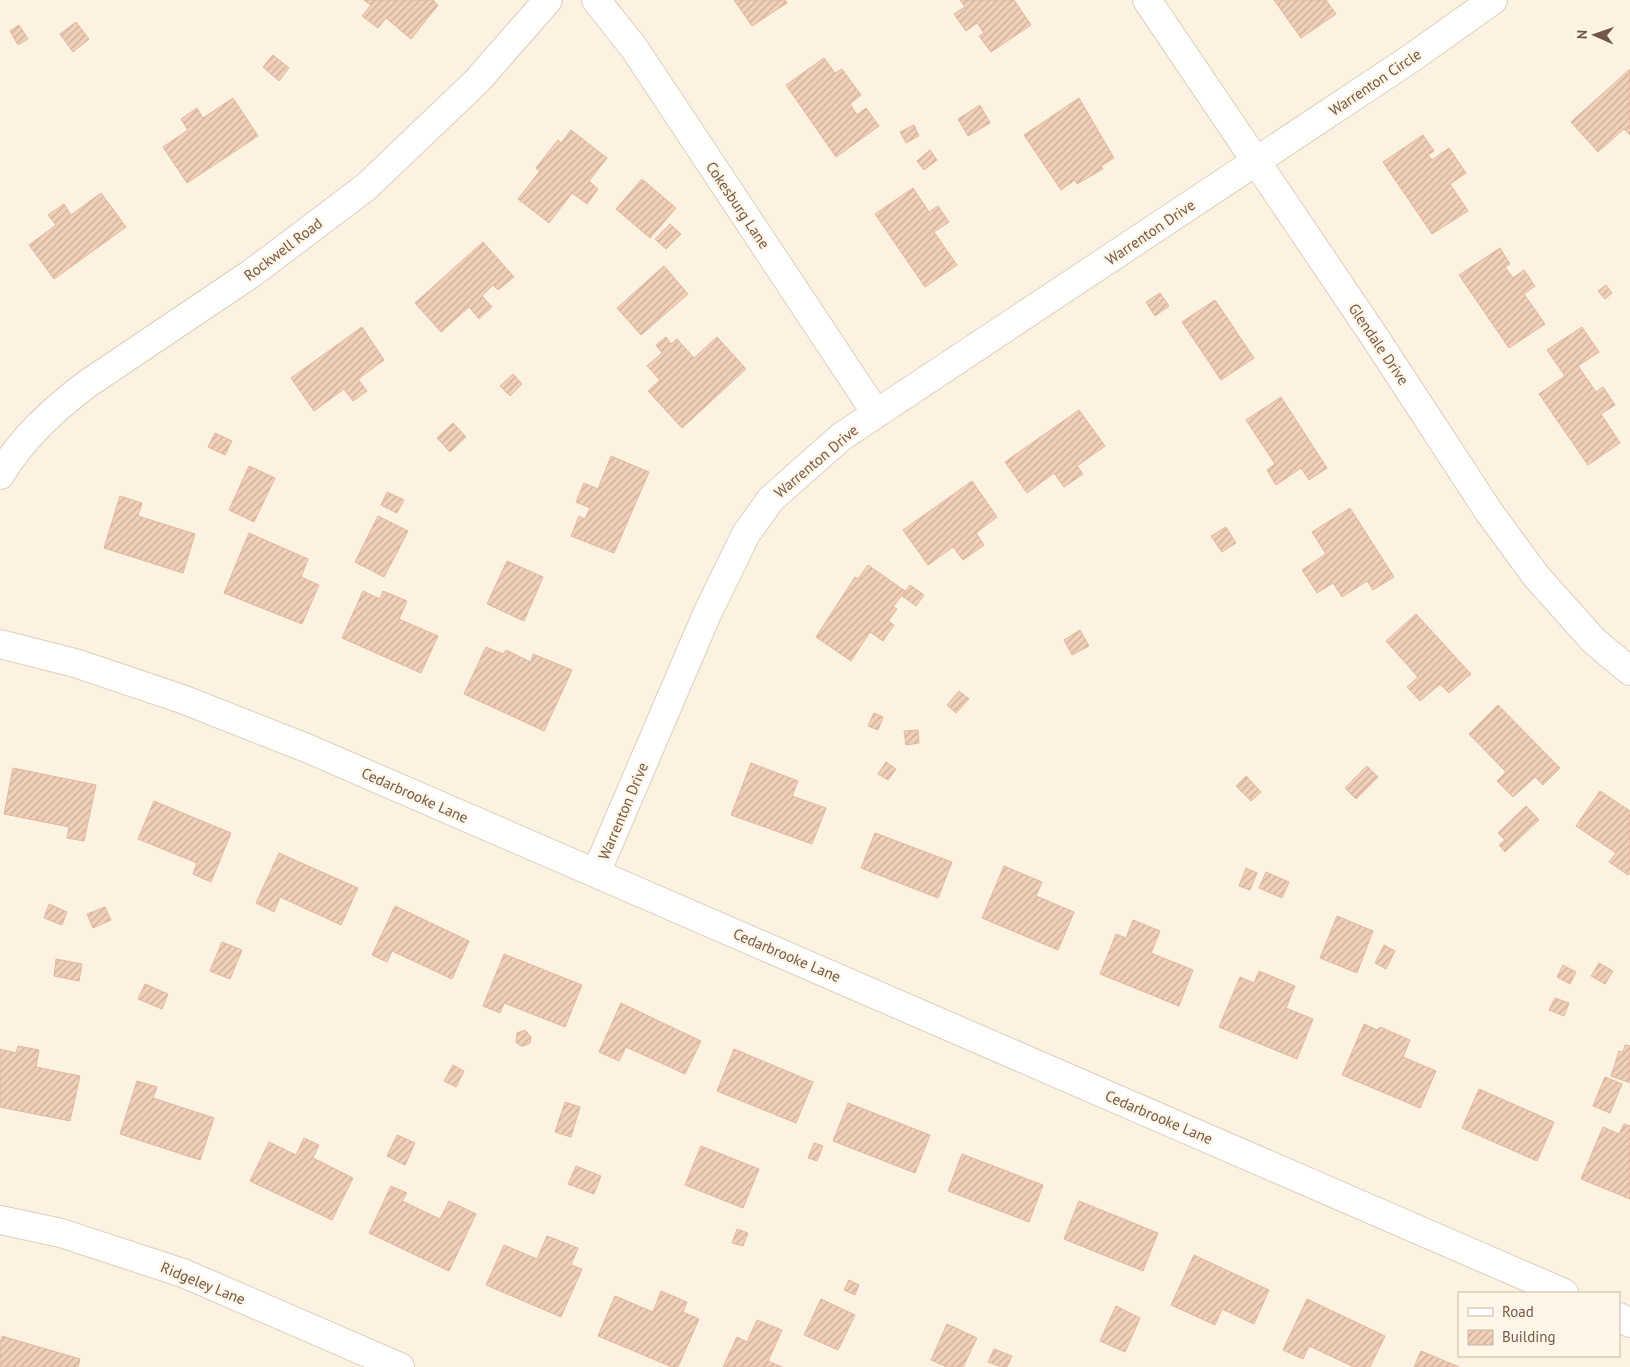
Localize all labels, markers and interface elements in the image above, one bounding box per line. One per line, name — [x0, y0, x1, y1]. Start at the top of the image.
north arrow — [1570, 10, 1620, 60]
text: N — [1573, 30, 1591, 39]
street label: Warrenton Circle — [1325, 44, 1425, 120]
street label: Cokesburg Lane — [702, 158, 774, 252]
street label: Warrenton Drive — [1102, 195, 1198, 269]
street label: Rockwell Road — [240, 213, 326, 285]
street label: Glendale Drive — [1345, 300, 1413, 388]
street label: Warrenton Drive — [770, 420, 862, 502]
street label: Warrenton Drive — [594, 759, 652, 863]
street label: Cedarbrooke Lane — [359, 763, 471, 827]
street label: Cedarbrooke Lane — [730, 924, 844, 986]
street label: Cedarbrooke Lane — [1102, 1086, 1216, 1148]
street label: Ridgeley Lane — [158, 1257, 248, 1309]
legend — [1458, 1292, 1620, 1357]
text: Road — [1502, 1302, 1534, 1321]
text: Building — [1502, 1327, 1556, 1346]

